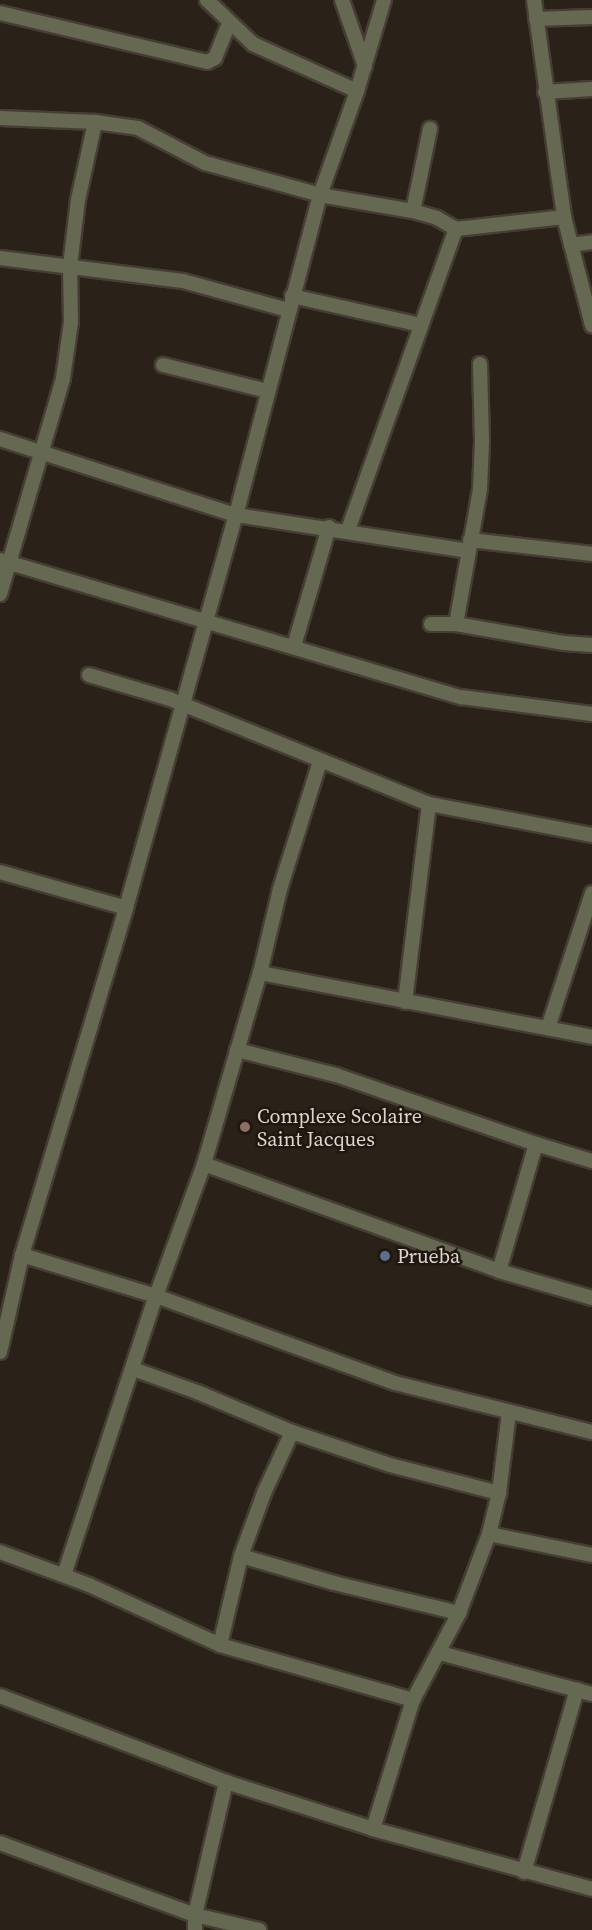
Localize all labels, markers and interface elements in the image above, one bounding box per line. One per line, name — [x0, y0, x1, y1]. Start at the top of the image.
place label: Complexe Scolaire Saint Jacques — [257, 1104, 422, 1151]
marker: Complexe Scolaire Saint Jacques — [238, 1120, 252, 1134]
place label: Prueba — [397, 1244, 460, 1268]
marker: Prueba — [378, 1249, 392, 1263]

